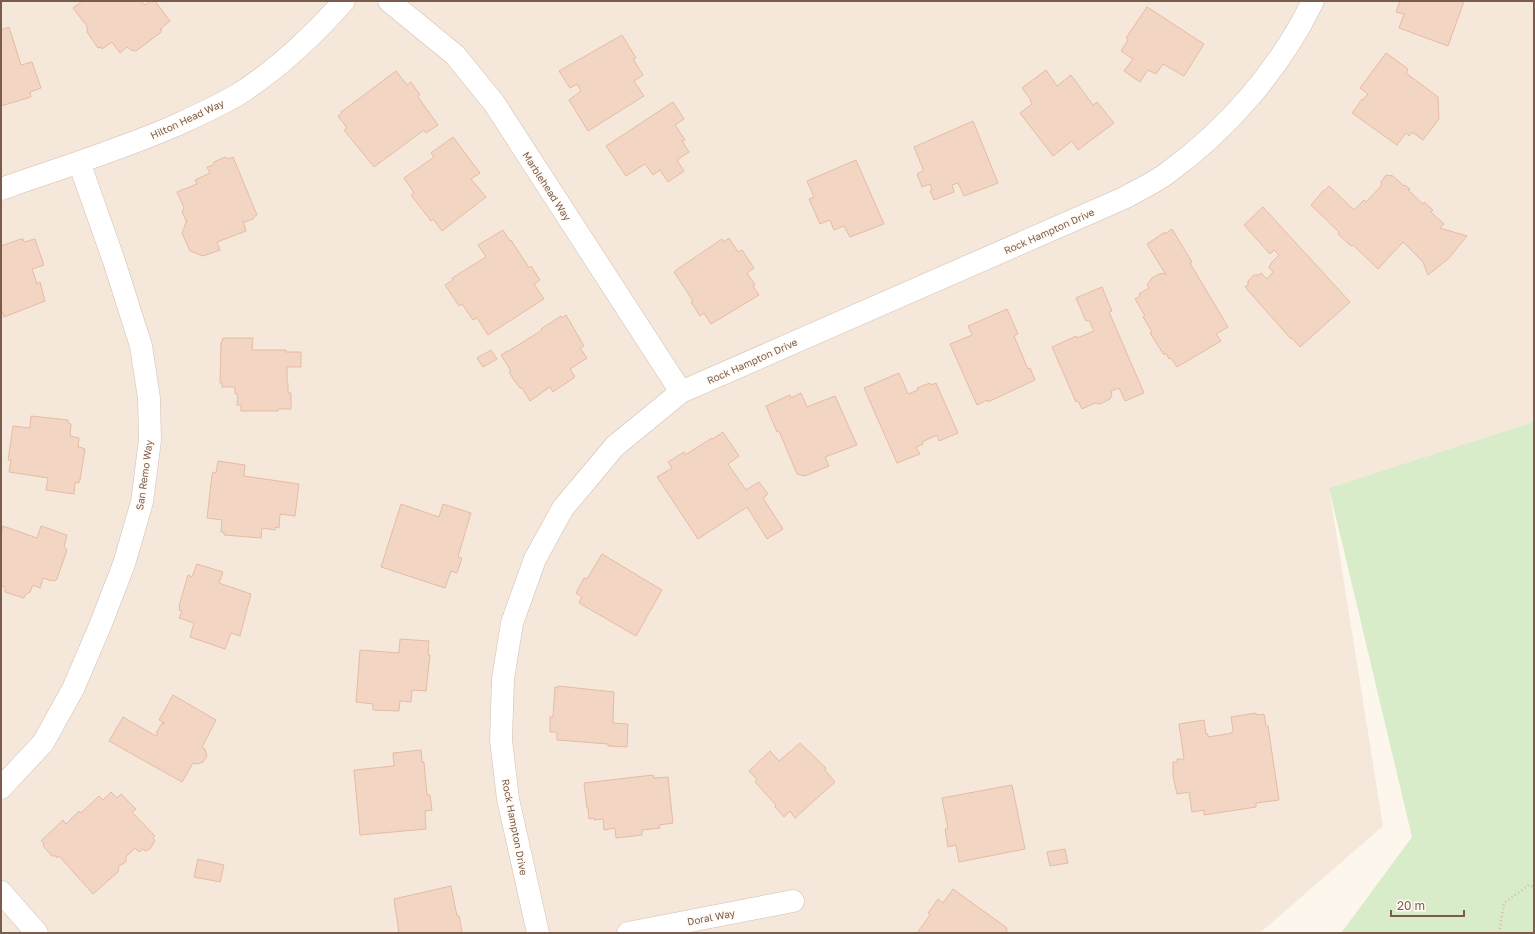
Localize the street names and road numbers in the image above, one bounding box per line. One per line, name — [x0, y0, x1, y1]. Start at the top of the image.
street label: Hilton Head Way — [148, 97, 226, 141]
street label: Marblehead Way — [520, 149, 574, 223]
street label: Rock Hampton Drive — [1002, 206, 1096, 256]
street label: Rock Hampton Drive — [705, 336, 799, 386]
street label: San Remo Way — [133, 439, 155, 511]
street label: Rock Hampton Drive — [500, 778, 530, 876]
street label: Doral Way — [686, 906, 736, 928]

